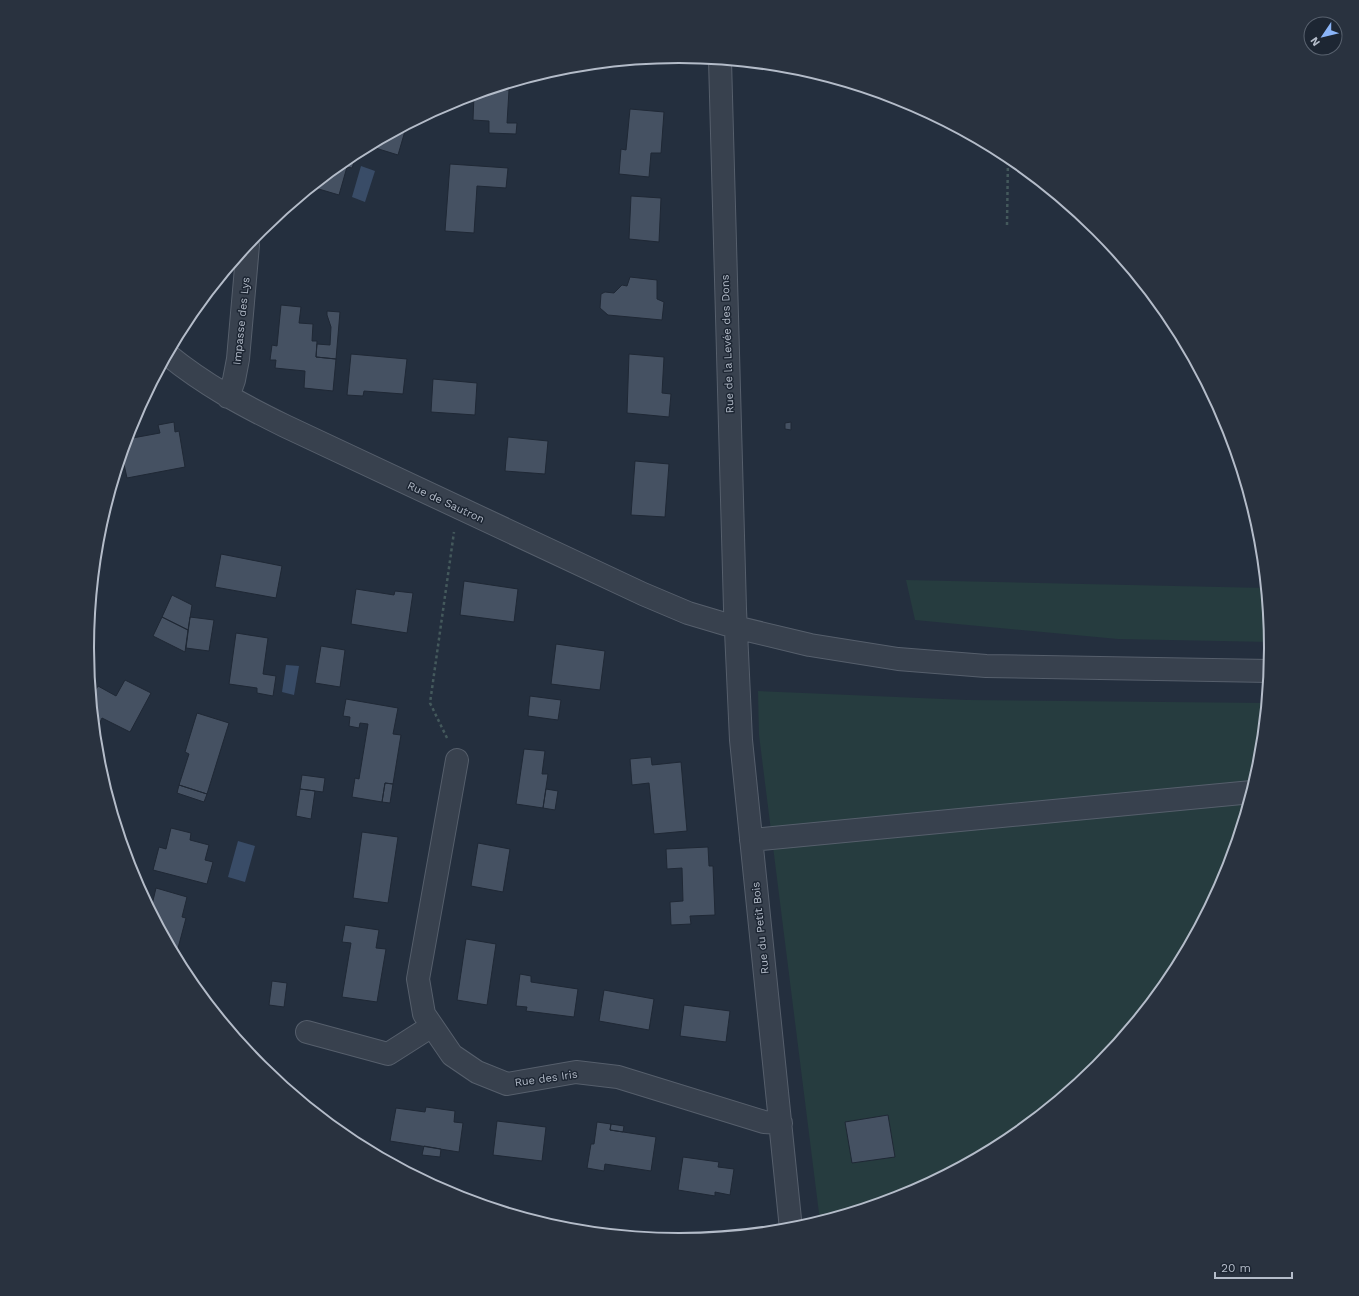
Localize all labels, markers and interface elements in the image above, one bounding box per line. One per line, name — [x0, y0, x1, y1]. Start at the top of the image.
north arrow — [1303, 16, 1343, 56]
text: N — [1308, 34, 1323, 49]
street label: Rue de la Levée des Dons — [719, 274, 736, 414]
street label: Impasse des Lys — [230, 276, 253, 366]
street label: Rue de Sautron — [405, 479, 486, 526]
street label: Rue du Petit Bois — [749, 881, 772, 975]
street label: Rue des Iris — [514, 1068, 579, 1089]
scale bar — [1215, 1254, 1292, 1280]
text: 20 m — [1221, 1261, 1251, 1275]

